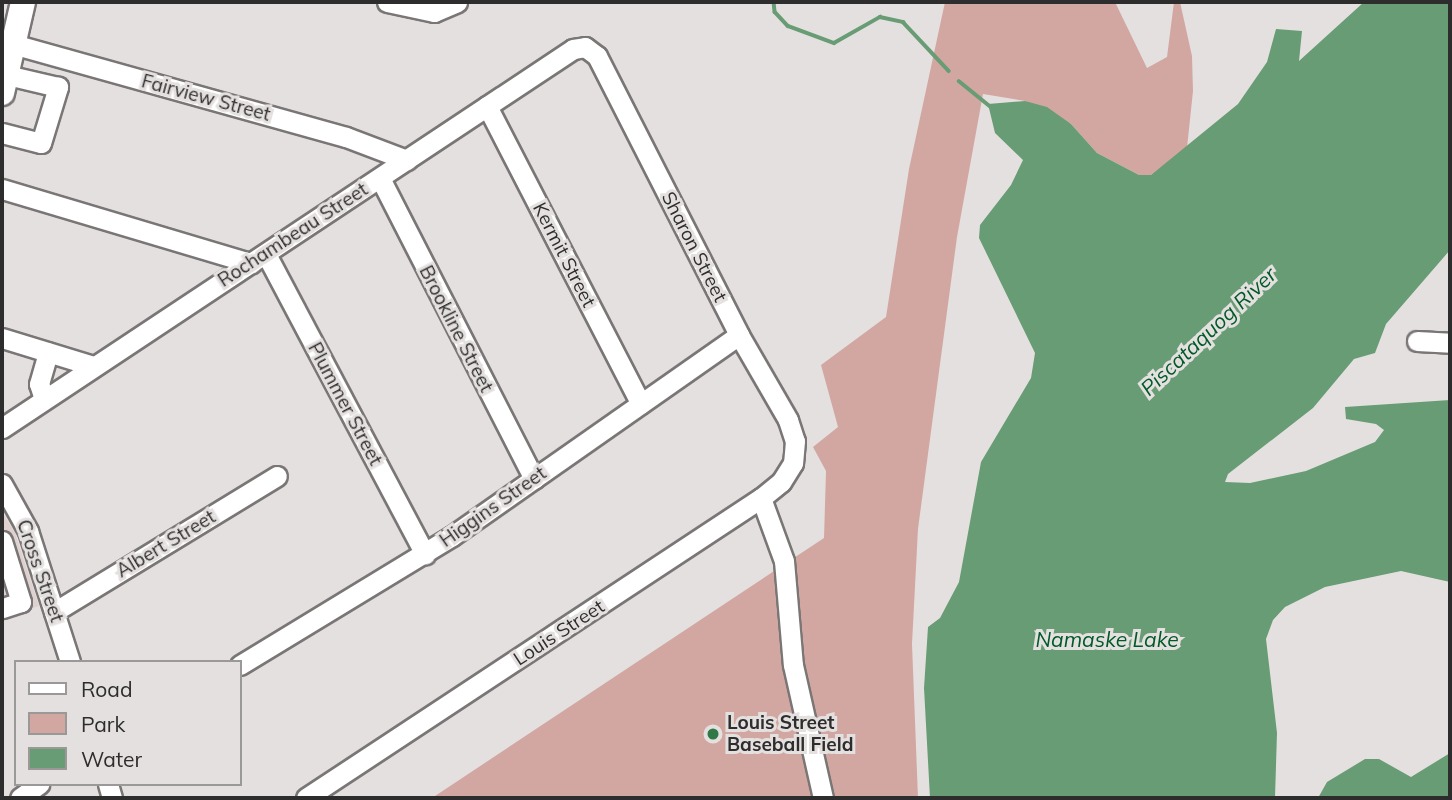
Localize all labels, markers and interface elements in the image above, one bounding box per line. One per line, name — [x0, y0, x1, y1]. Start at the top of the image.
street label: Fairview Street — [139, 70, 273, 126]
street label: Rochambeau Street — [214, 178, 372, 292]
street label: Sharon Street — [656, 188, 732, 306]
street label: Kermit Street — [528, 199, 600, 311]
street label: Brookline Street — [414, 262, 498, 396]
water label: Piscataquog River — [1135, 262, 1281, 400]
street label: Plummer Street — [303, 339, 387, 469]
street label: Higgins Street — [435, 462, 551, 552]
street label: Albert Street — [112, 505, 220, 583]
street label: Cross Street — [12, 517, 68, 625]
street label: Louis Street — [509, 595, 609, 671]
water label: Namaske Lake — [1035, 626, 1179, 652]
legend — [14, 660, 242, 786]
text: Road — [81, 676, 132, 702]
text: Park — [81, 711, 125, 737]
place label: Louis Street Baseball Field — [727, 712, 853, 756]
marker: Louis Street Baseball Field — [705, 726, 721, 742]
text: Water — [81, 746, 142, 772]

